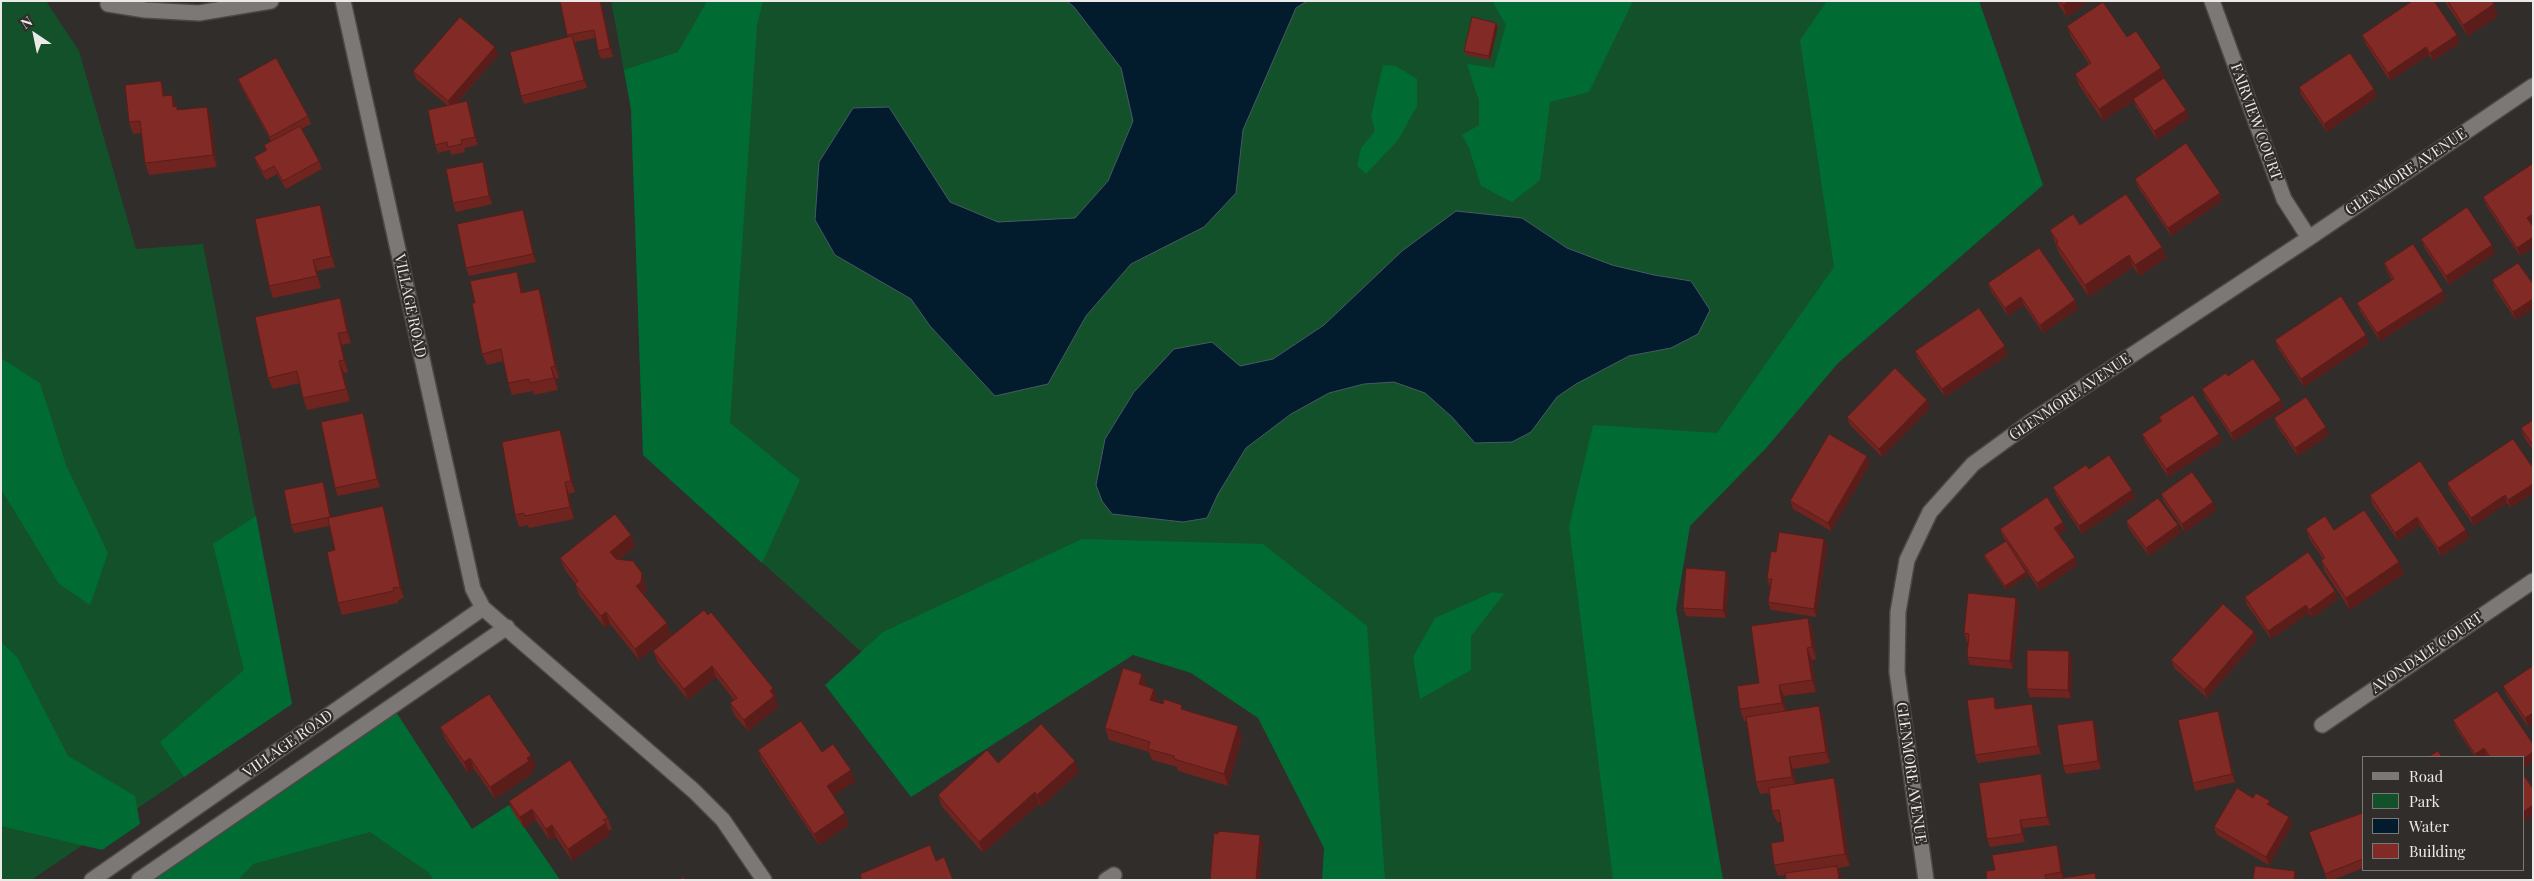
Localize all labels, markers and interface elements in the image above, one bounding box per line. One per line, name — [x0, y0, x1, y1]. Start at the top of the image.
north arrow — [10, 10, 60, 60]
text: N — [17, 11, 36, 33]
street label: FAIRVIEW COURT — [2227, 61, 2285, 183]
street label: GLENMORE AVENUE — [2342, 125, 2470, 219]
street label: VILLAGE ROAD — [390, 253, 430, 359]
street label: GLENMORE AVENUE — [2006, 350, 2134, 444]
street label: AVONDALE COURT — [2368, 609, 2486, 697]
street label: GLENMORE AVENUE — [1892, 701, 1930, 845]
street label: VILLAGE ROAD — [240, 706, 336, 782]
legend — [2362, 756, 2524, 871]
text: Road — [2409, 766, 2443, 786]
text: Park — [2409, 791, 2440, 811]
text: Water — [2409, 816, 2449, 836]
text: Building — [2409, 841, 2465, 861]

